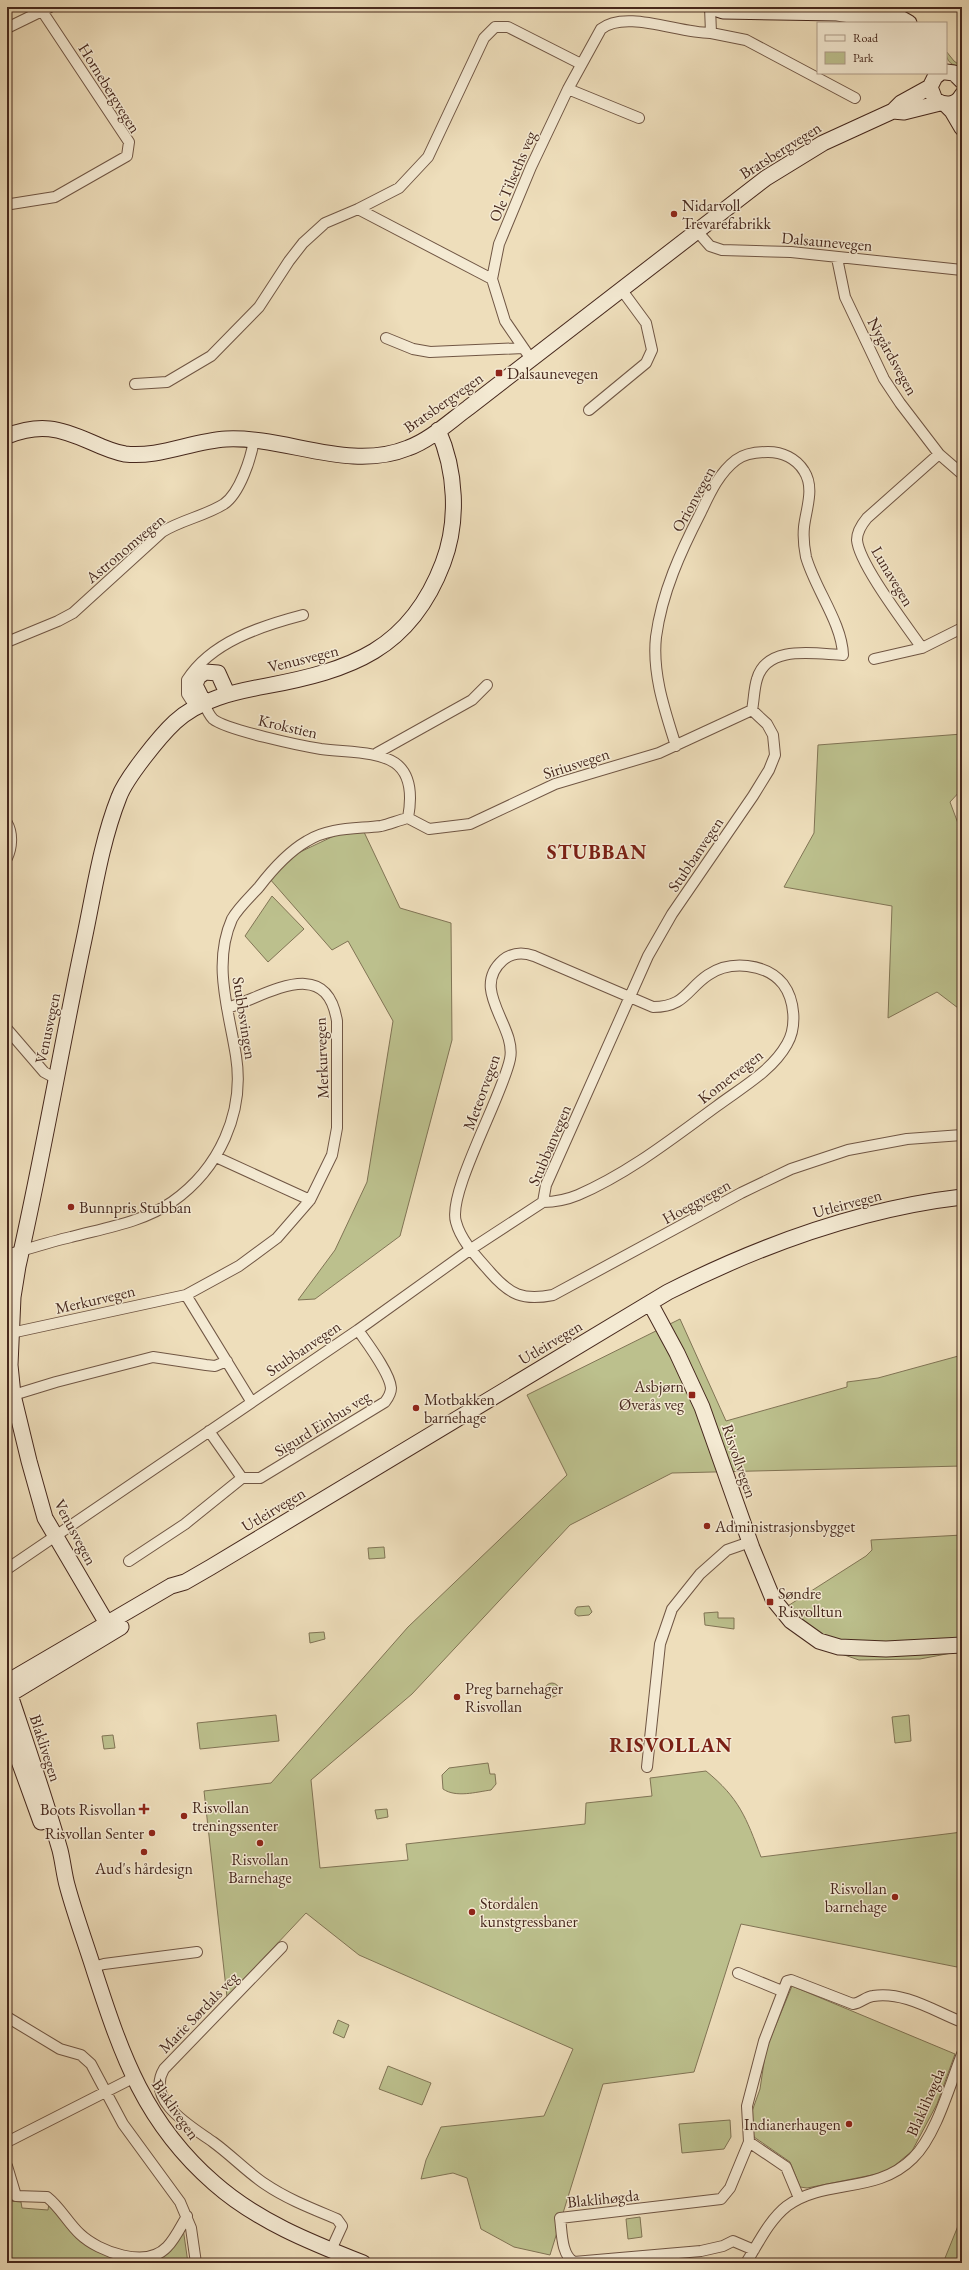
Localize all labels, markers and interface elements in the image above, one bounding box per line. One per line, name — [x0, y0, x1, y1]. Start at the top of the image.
legend — [817, 22, 947, 74]
text: Road — [853, 30, 879, 46]
street label: Hornebergvegen — [74, 39, 146, 138]
text: Park — [853, 50, 874, 66]
street label: Bratsbergvegen — [735, 117, 826, 184]
street label: Ole Tilseths veg — [484, 127, 541, 225]
place label: Nidarvoll Trevarefabrikk — [682, 195, 772, 234]
marker: Nidarvoll Trevarefabrikk — [669, 209, 679, 219]
street label: Dalsaunevegen — [780, 227, 874, 256]
street label: Nygårdsvegen — [862, 313, 923, 399]
place label: Dalsaunevegen — [507, 363, 599, 384]
street label: Bratsbergvegen — [399, 367, 488, 438]
marker: Dalsaunevegen — [494, 368, 504, 378]
street label: Orionvegen — [667, 462, 720, 536]
street label: Astronomvegen — [80, 509, 170, 588]
street label: Lunavegen — [866, 542, 919, 611]
street label: Venusvegen — [266, 639, 341, 677]
street label: Krokstien — [256, 709, 320, 744]
street label: Siriusvegen — [540, 743, 613, 784]
street label: Stubbanvegen — [663, 812, 728, 896]
district label: STUBBAN — [547, 839, 647, 865]
street label: Stubbsvingen — [228, 975, 261, 1062]
street label: Venusvegen — [30, 990, 65, 1065]
street label: Merkurvegen — [310, 1016, 333, 1099]
street label: Kometvegen — [693, 1044, 768, 1108]
street label: Meteorvegen — [458, 1051, 505, 1133]
street label: Stubbanvegen — [523, 1101, 576, 1189]
street label: Hoeggvegen — [658, 1174, 735, 1229]
street label: Utleirvegen — [810, 1184, 885, 1223]
place label: Bunnpris Stubban — [79, 1197, 192, 1218]
marker: Bunnpris Stubban — [66, 1202, 76, 1212]
street label: Merkurvegen — [53, 1280, 138, 1319]
street label: Stubbanvegen — [262, 1315, 345, 1381]
street label: Utleirvegen — [515, 1315, 586, 1370]
place label: Asbjørn Øverås veg — [619, 1376, 685, 1415]
street label: Sigurd Einbus veg — [270, 1385, 375, 1461]
place label: Motbakken barnehage — [424, 1389, 496, 1428]
marker: Asbjørn Øverås veg — [687, 1390, 697, 1400]
marker: Motbakken barnehage — [411, 1403, 421, 1413]
street label: Risvollvegen — [717, 1421, 762, 1501]
street label: Utleirvegen — [238, 1482, 309, 1537]
street label: Venusvegen — [49, 1496, 102, 1569]
place label: Administrasjonsbygget — [714, 1516, 855, 1537]
marker: Administrasjonsbygget — [702, 1521, 712, 1531]
place label: Søndre Risvolltun — [778, 1583, 843, 1622]
marker: Søndre Risvolltun — [765, 1597, 775, 1607]
place label: Preg barnehager Risvollan — [465, 1678, 564, 1717]
marker: Preg barnehager Risvollan — [452, 1692, 462, 1702]
street label: Blaklivegen — [25, 1712, 66, 1785]
district label: RISVOLLAN — [609, 1732, 733, 1758]
place label: Risvollan treningssenter — [192, 1797, 279, 1836]
place label: Boots Risvollan — [40, 1799, 137, 1820]
marker: Boots Risvollan — [139, 1804, 149, 1814]
marker: Risvollan treningssenter — [179, 1811, 189, 1821]
place label: Risvollan Senter — [45, 1823, 145, 1844]
marker: Risvollan Senter — [147, 1828, 157, 1838]
marker: Risvollan Barnehage — [255, 1838, 265, 1848]
marker: Aud's hårdesign — [139, 1847, 149, 1857]
place label: Risvollan Barnehage — [228, 1849, 292, 1888]
place label: Aud's hårdesign — [94, 1858, 194, 1879]
place label: Risvollan barnehage — [825, 1878, 888, 1917]
marker: Risvollan barnehage — [890, 1892, 900, 1902]
place label: Stordalen kunstgressbaner — [480, 1893, 578, 1932]
marker: Stordalen kunstgressbaner — [467, 1907, 477, 1917]
street label: Marie Sørdals veg — [154, 1966, 244, 2058]
street label: Blaklihøgda — [901, 2064, 950, 2140]
street label: Blaklivegen — [147, 2075, 204, 2144]
place label: Indianerhaugen — [744, 2114, 842, 2135]
marker: Indianerhaugen — [844, 2119, 854, 2129]
street label: Blaklihøgda — [566, 2184, 641, 2213]

